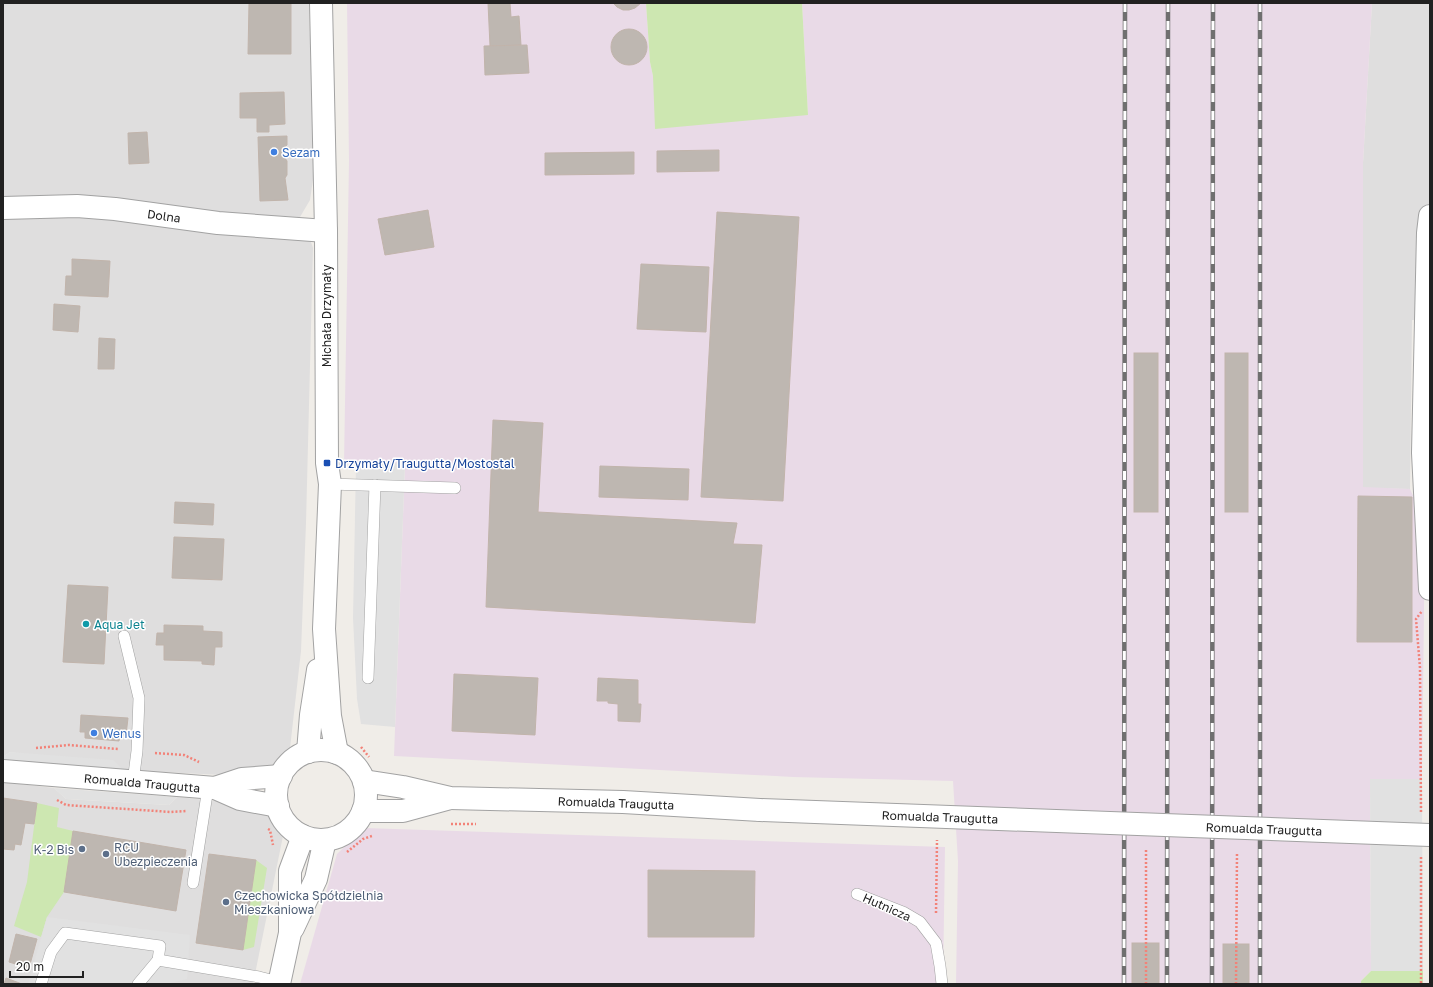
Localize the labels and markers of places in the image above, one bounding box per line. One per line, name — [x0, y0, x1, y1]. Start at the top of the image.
place label: Sezam — [282, 145, 320, 160]
marker: Sezam — [269, 147, 279, 157]
place label: Drzymały/Traugutta/Mostostal — [335, 456, 515, 471]
marker: Drzymały/Traugutta/Mostostal — [322, 458, 332, 468]
place label: Aqua Jet — [94, 617, 145, 632]
marker: Aqua Jet — [81, 619, 91, 629]
place label: Wenus — [102, 726, 141, 741]
marker: Wenus — [89, 728, 99, 738]
place label: RCU Ubezpieczenia — [114, 840, 198, 869]
place label: K-2 Bis — [34, 842, 74, 857]
marker: K-2 Bis — [77, 844, 87, 854]
marker: RCU Ubezpieczenia — [101, 849, 111, 859]
place label: Czechowicka Spółdzielnia Mieszkaniowa — [234, 888, 383, 917]
marker: Czechowicka Spółdzielnia Mieszkaniowa — [221, 897, 231, 907]

